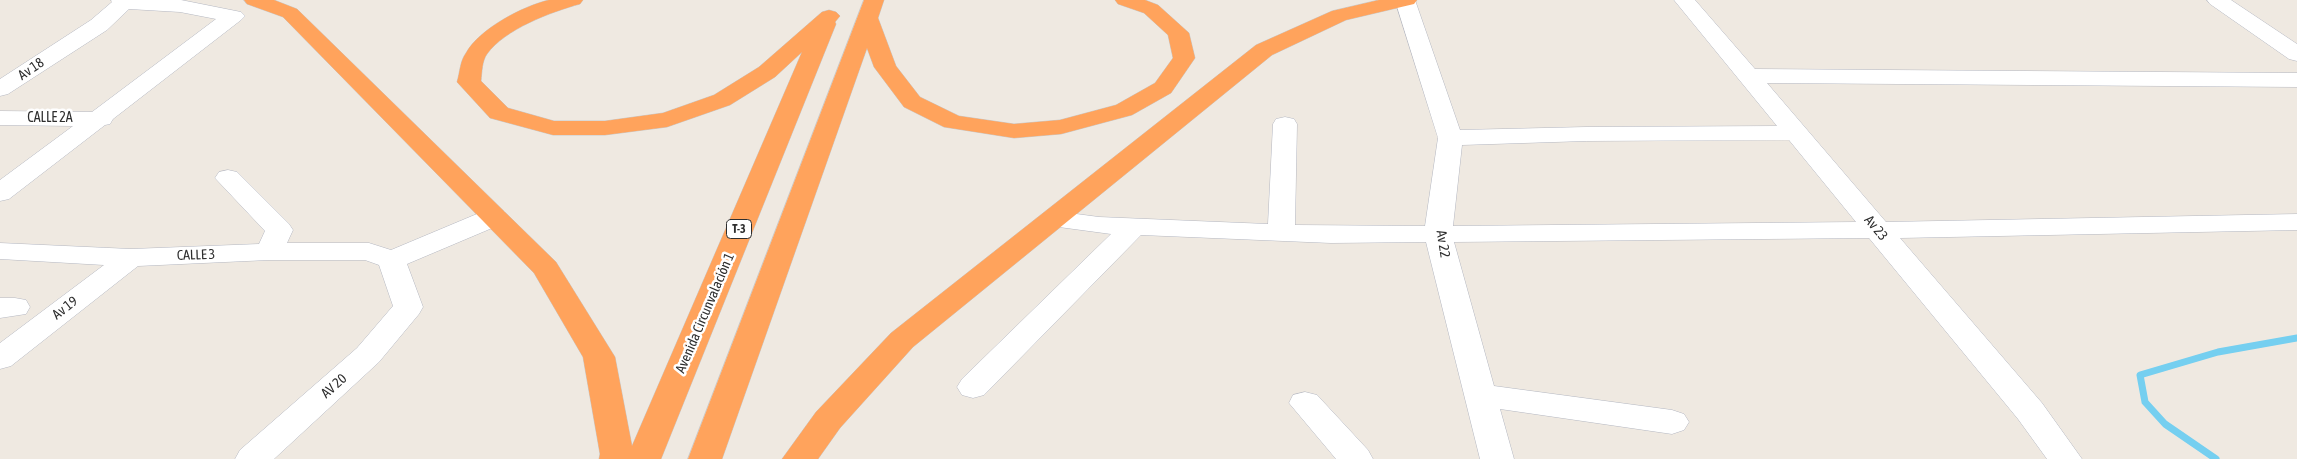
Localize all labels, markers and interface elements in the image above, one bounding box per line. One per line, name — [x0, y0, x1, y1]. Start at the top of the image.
street label: Av 18 — [15, 54, 47, 84]
street label: CALLE 2A — [27, 110, 73, 126]
street label: Av 23 — [1861, 212, 1891, 244]
road number: T-3 — [726, 220, 752, 238]
street label: Av 22 — [1433, 229, 1453, 259]
street label: CALLE 3 — [176, 246, 216, 264]
street label: Avenida Circunvalación 1 — [672, 250, 738, 376]
street label: Av 19 — [49, 293, 81, 323]
street label: AV 20 — [318, 370, 350, 402]

